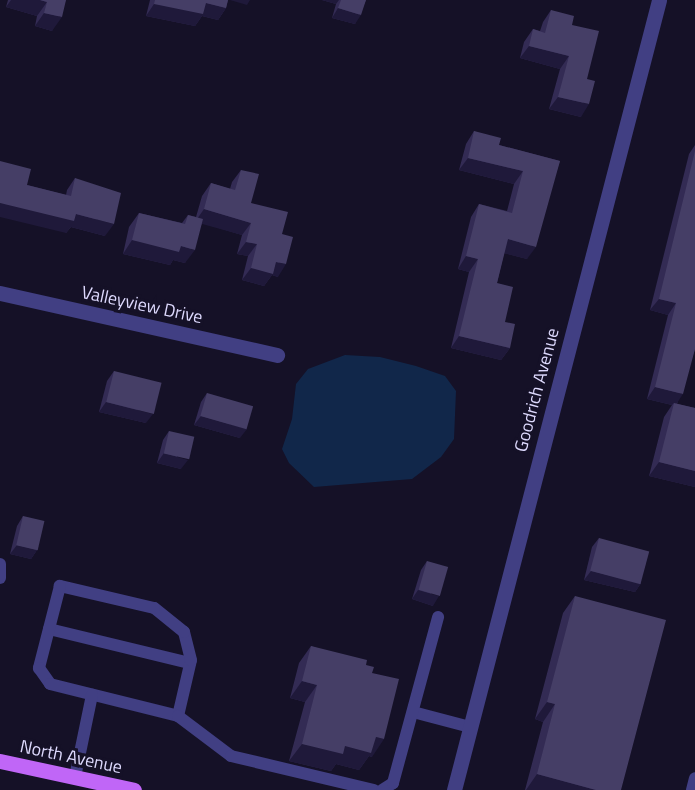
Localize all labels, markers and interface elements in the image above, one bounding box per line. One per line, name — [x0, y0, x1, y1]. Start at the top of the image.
street label: Valleyview Drive — [79, 282, 205, 328]
street label: Goodrich Avenue — [510, 326, 564, 454]
street label: North Avenue — [18, 736, 124, 778]

